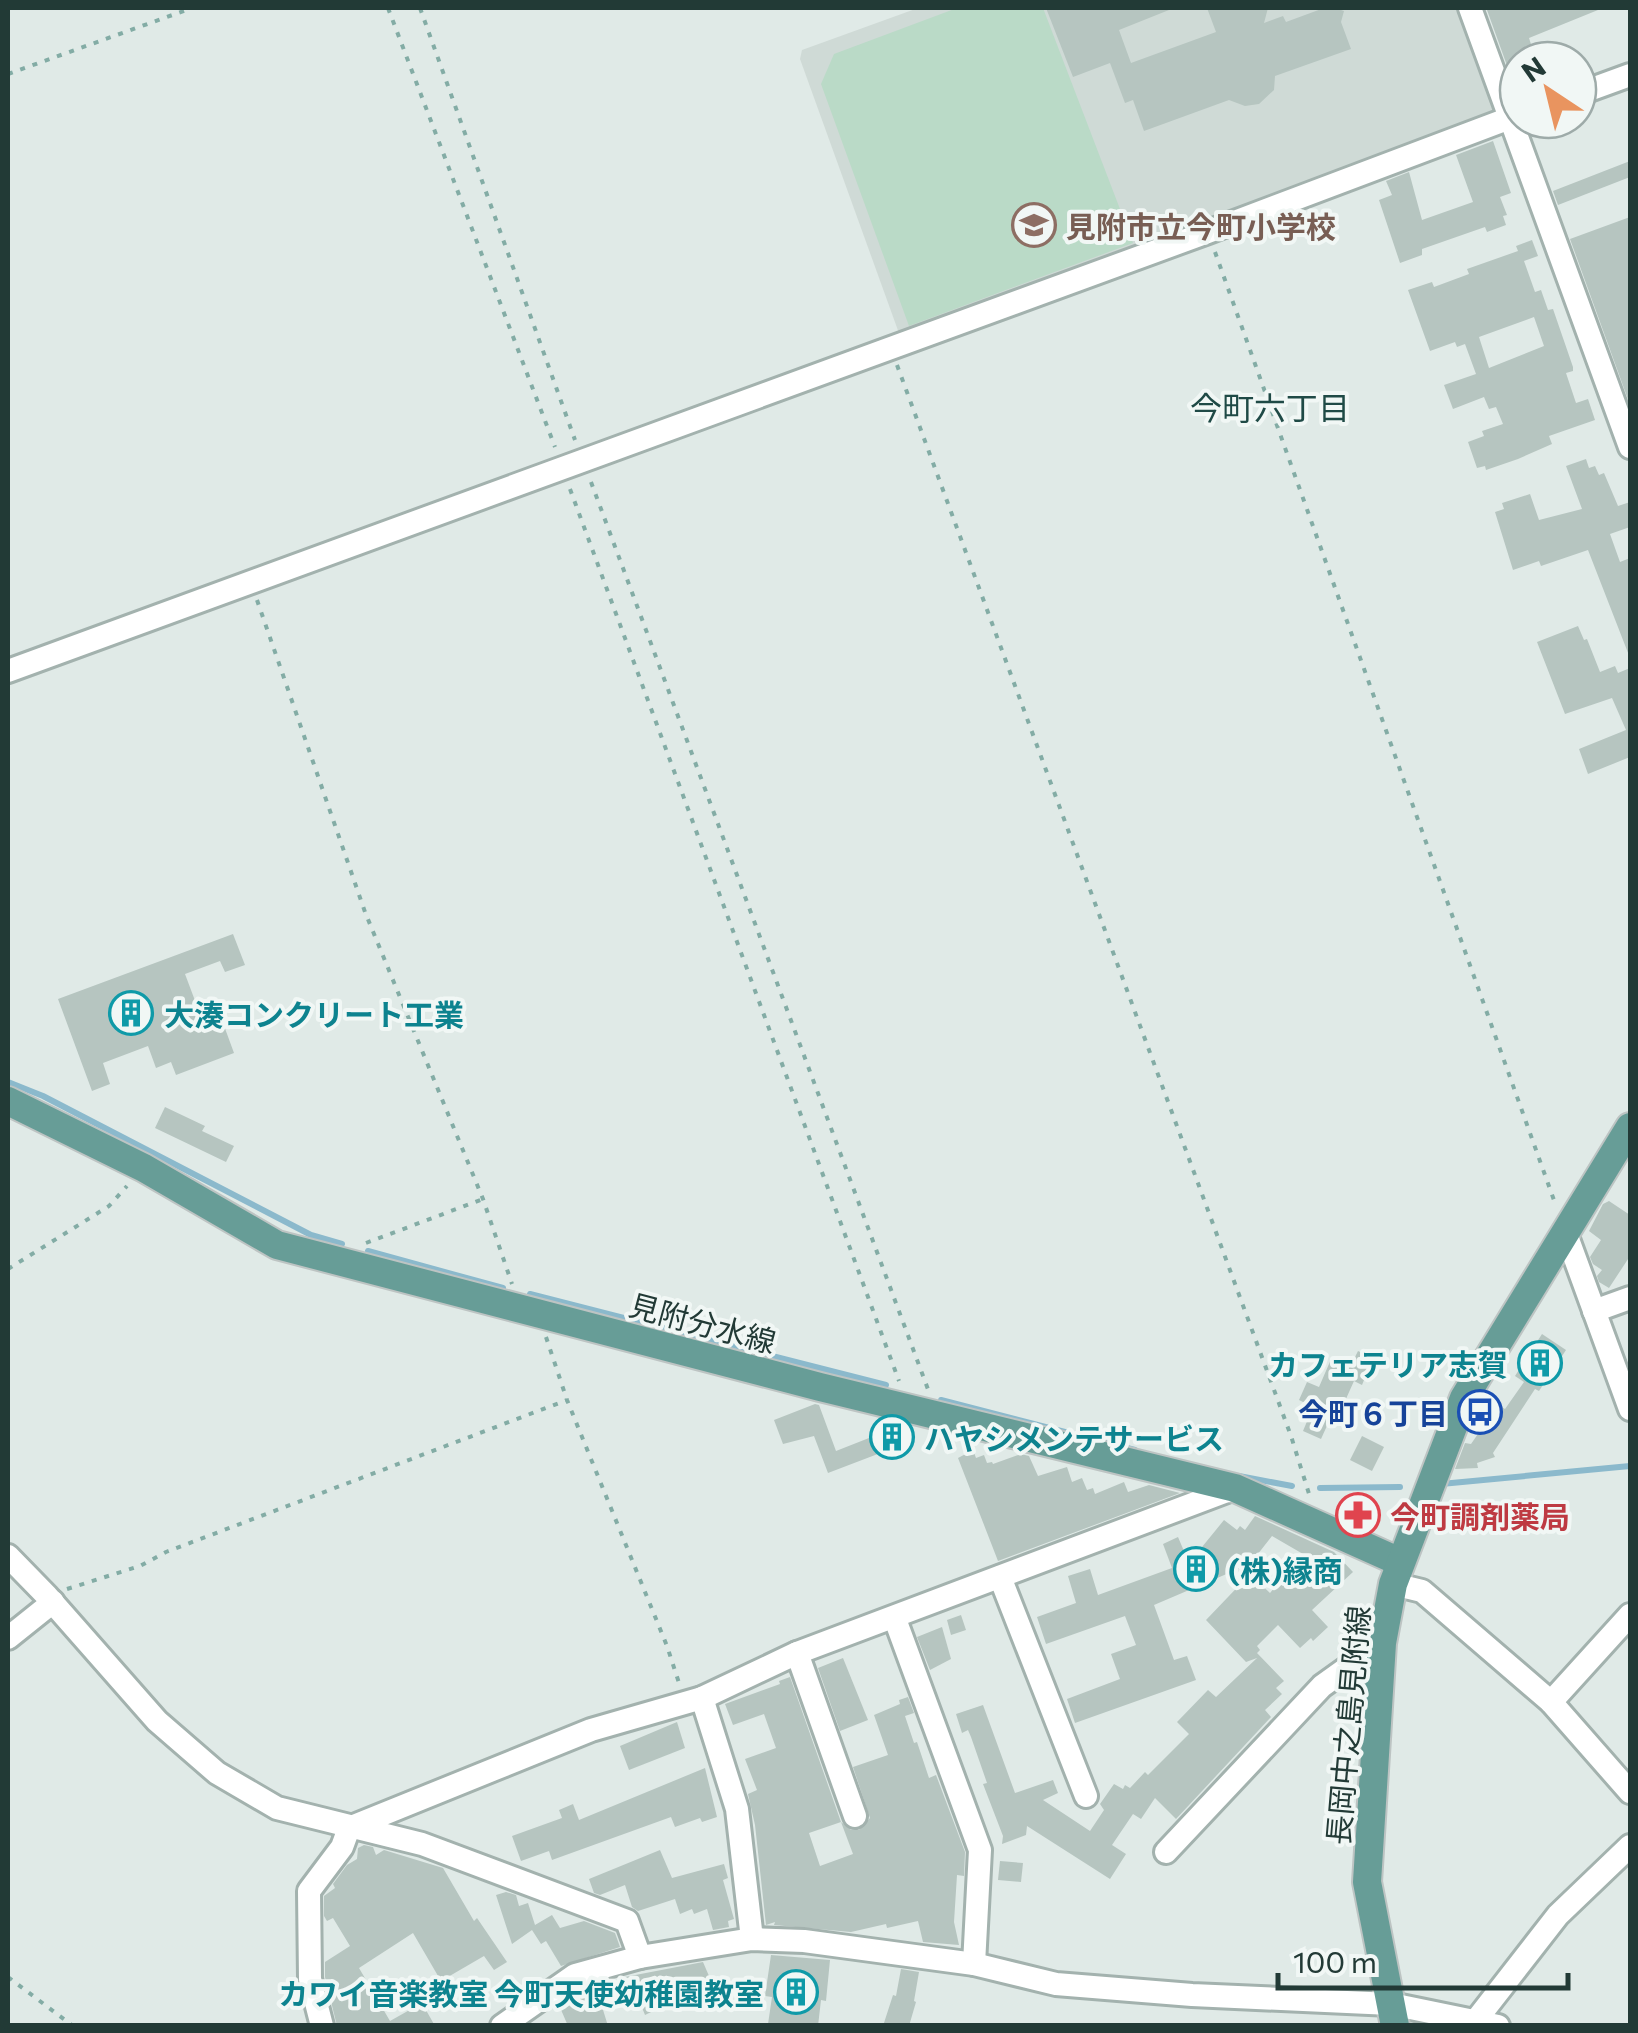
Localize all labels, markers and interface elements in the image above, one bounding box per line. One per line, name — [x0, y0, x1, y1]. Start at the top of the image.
north arrow — [1498, 40, 1598, 140]
text: N — [1515, 49, 1551, 89]
school or university icon: 見附市立今町小学校 — [1011, 202, 1057, 248]
place label: 見附市立今町小学校 — [1066, 207, 1336, 244]
district label: 今町六丁目 — [1190, 387, 1350, 427]
building icon: 大湊コンクリート工業 — [108, 990, 154, 1036]
place label: 大湊コンクリート工業 — [164, 995, 464, 1032]
street label: 見附分水線 — [626, 1285, 780, 1359]
building icon: カフェテリア志賀 — [1517, 1340, 1563, 1386]
place label: カフェテリア志賀 — [1268, 1345, 1508, 1382]
bus stop icon: 今町６丁目 — [1457, 1389, 1503, 1435]
place label: 今町６丁目 — [1298, 1394, 1448, 1431]
building icon: ハヤシメンテサービス — [869, 1414, 915, 1460]
place label: ハヤシメンテサービス — [924, 1419, 1224, 1456]
pharmacy icon: 今町調剤薬局 — [1335, 1492, 1381, 1538]
place label: 今町調剤薬局 — [1390, 1497, 1570, 1534]
building icon: (株)縁商 — [1173, 1546, 1219, 1592]
place label: (株)縁商 — [1228, 1551, 1343, 1588]
street label: 長岡中之島見附線 — [1318, 1604, 1376, 1846]
scale bar — [1278, 1928, 1568, 1990]
text: 100 m — [1293, 1942, 1377, 1979]
building icon: カワイ音楽教室 今町天使幼稚園教室 — [773, 1969, 819, 2015]
place label: カワイ音楽教室 今町天使幼稚園教室 — [278, 1974, 764, 2011]

